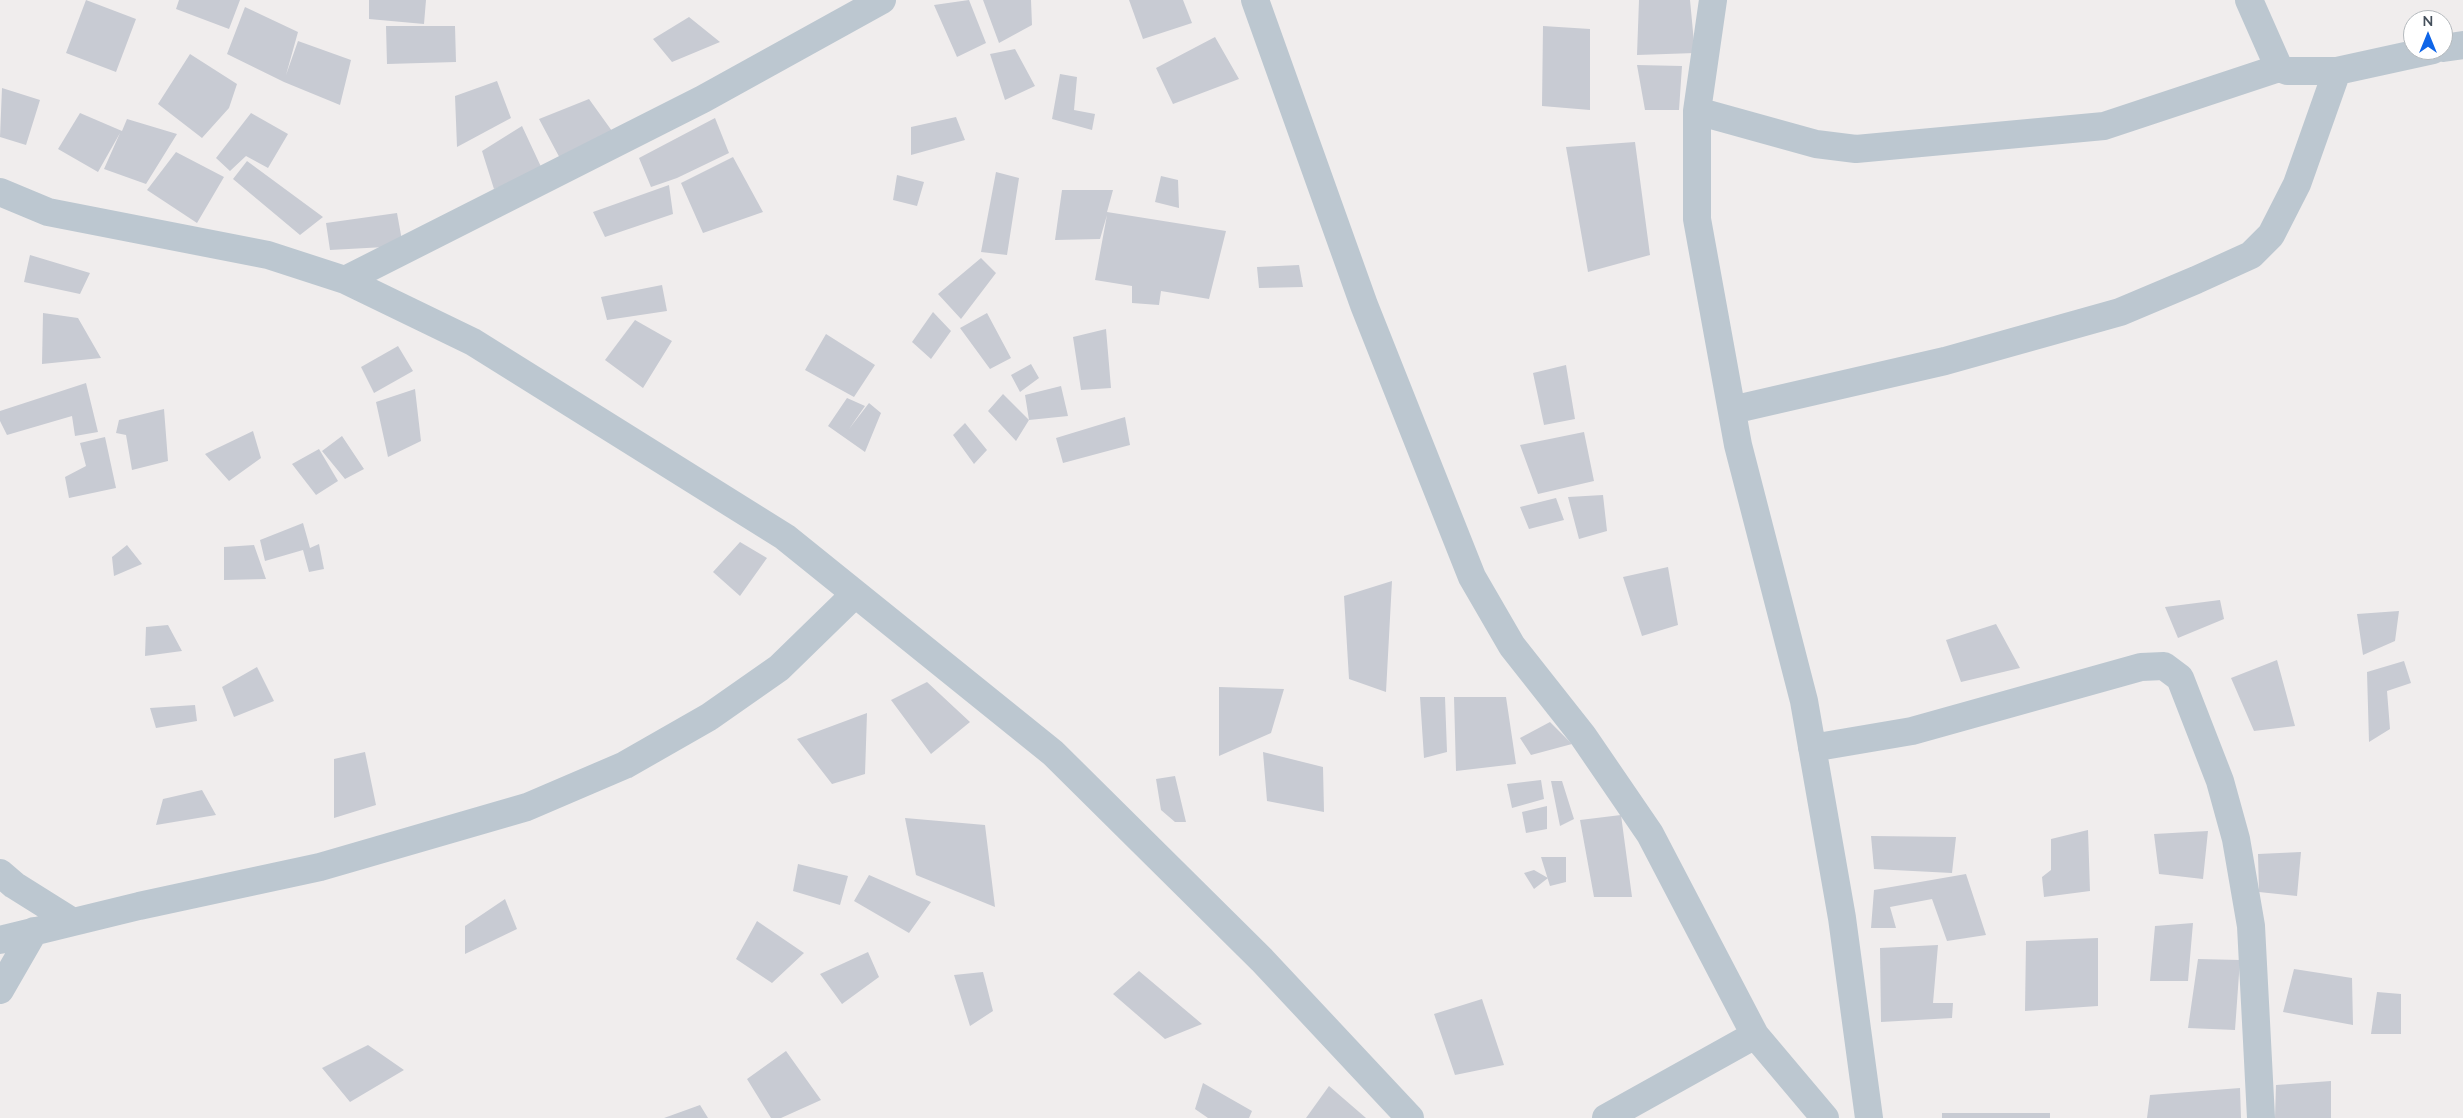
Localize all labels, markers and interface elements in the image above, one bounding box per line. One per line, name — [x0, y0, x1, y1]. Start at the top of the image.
north arrow — [2403, 10, 2453, 60]
text: N — [2423, 12, 2433, 29]

